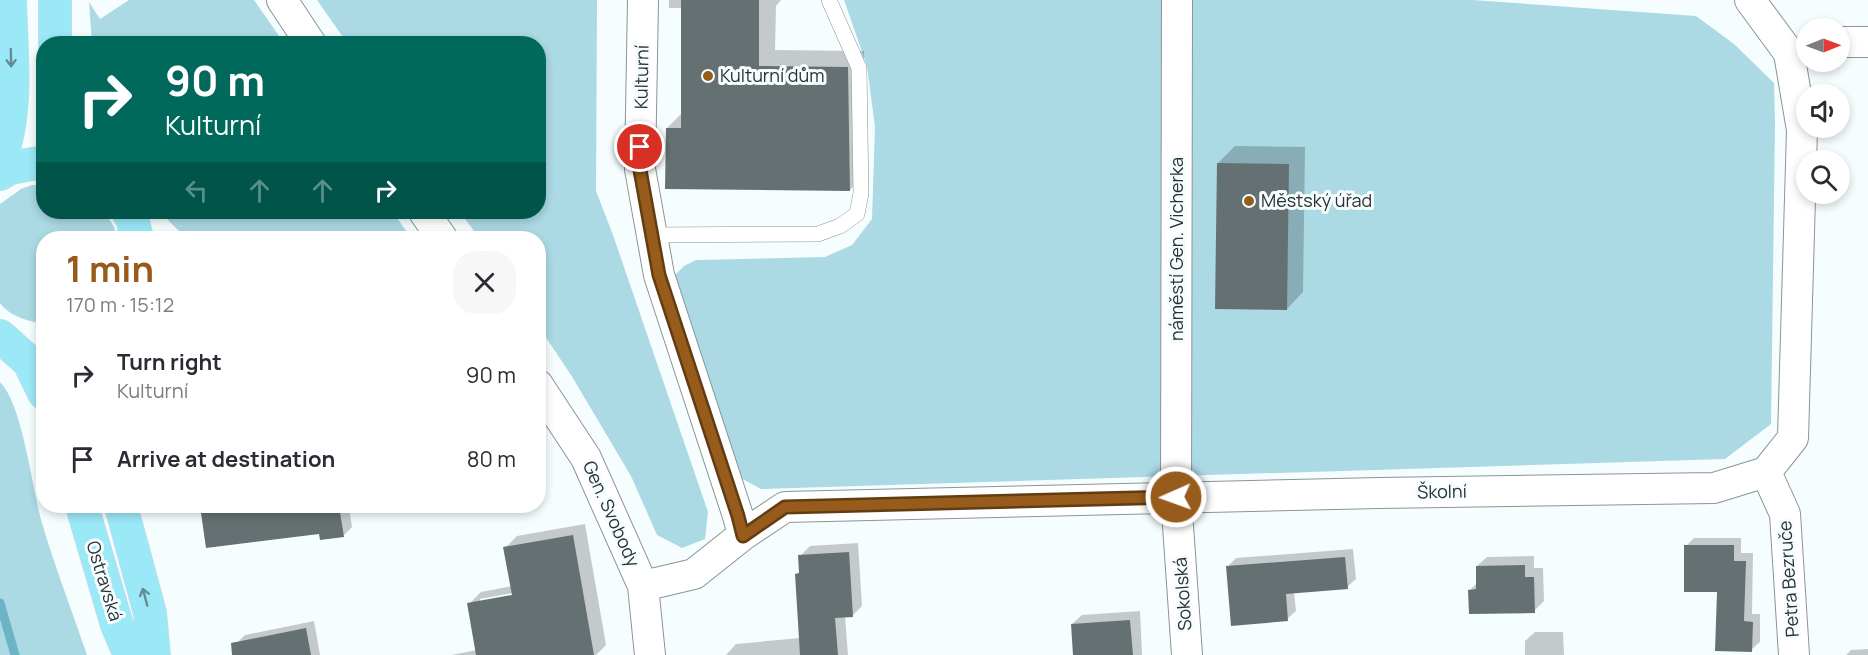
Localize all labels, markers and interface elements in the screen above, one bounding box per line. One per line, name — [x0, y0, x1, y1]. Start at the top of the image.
north arrow — [1796, 18, 1850, 72]
map controls — [1796, 18, 1850, 204]
street label: Kulturní — [628, 45, 654, 109]
one-way arrow — [6, 48, 17, 68]
text: 90 m — [165, 51, 265, 109]
icon: right — [66, 60, 144, 138]
place label: Kulturní dům — [720, 63, 824, 87]
marker: Kulturní dům — [701, 69, 715, 83]
button: sound — [1796, 84, 1850, 138]
text: Kulturní — [165, 106, 261, 143]
pin — [614, 121, 665, 172]
icon: arrive — [623, 130, 656, 163]
button: search — [1796, 150, 1850, 204]
street label: náměstí Gen. Vicherka — [1164, 157, 1188, 341]
icon: left — [180, 174, 213, 207]
icon: ahead — [243, 174, 276, 207]
icon: ahead — [306, 174, 339, 207]
icon: right — [369, 174, 402, 207]
place label: Městský úřad — [1261, 188, 1372, 212]
marker: Městský úřad — [1242, 194, 1256, 208]
text: 1 min — [66, 244, 154, 293]
button: close — [453, 251, 516, 314]
text: 170 m · 15:12 — [66, 291, 174, 318]
text: Turn right — [117, 347, 222, 377]
icon: right — [66, 359, 99, 392]
text: 90 m — [466, 360, 516, 390]
text: Kulturní — [117, 377, 188, 404]
icon: arrive — [66, 443, 99, 476]
text: Arrive at destination — [117, 444, 335, 474]
text: 80 m — [467, 444, 516, 474]
street label: Gen. Svobody — [578, 457, 646, 571]
position arrow — [1144, 465, 1208, 529]
street label: Školní — [1417, 479, 1467, 503]
street label: Petra Bezruče — [1772, 520, 1804, 638]
street label: Ostravská — [81, 538, 129, 624]
street label: Sokolská — [1167, 556, 1197, 632]
one-way arrow — [139, 588, 151, 607]

